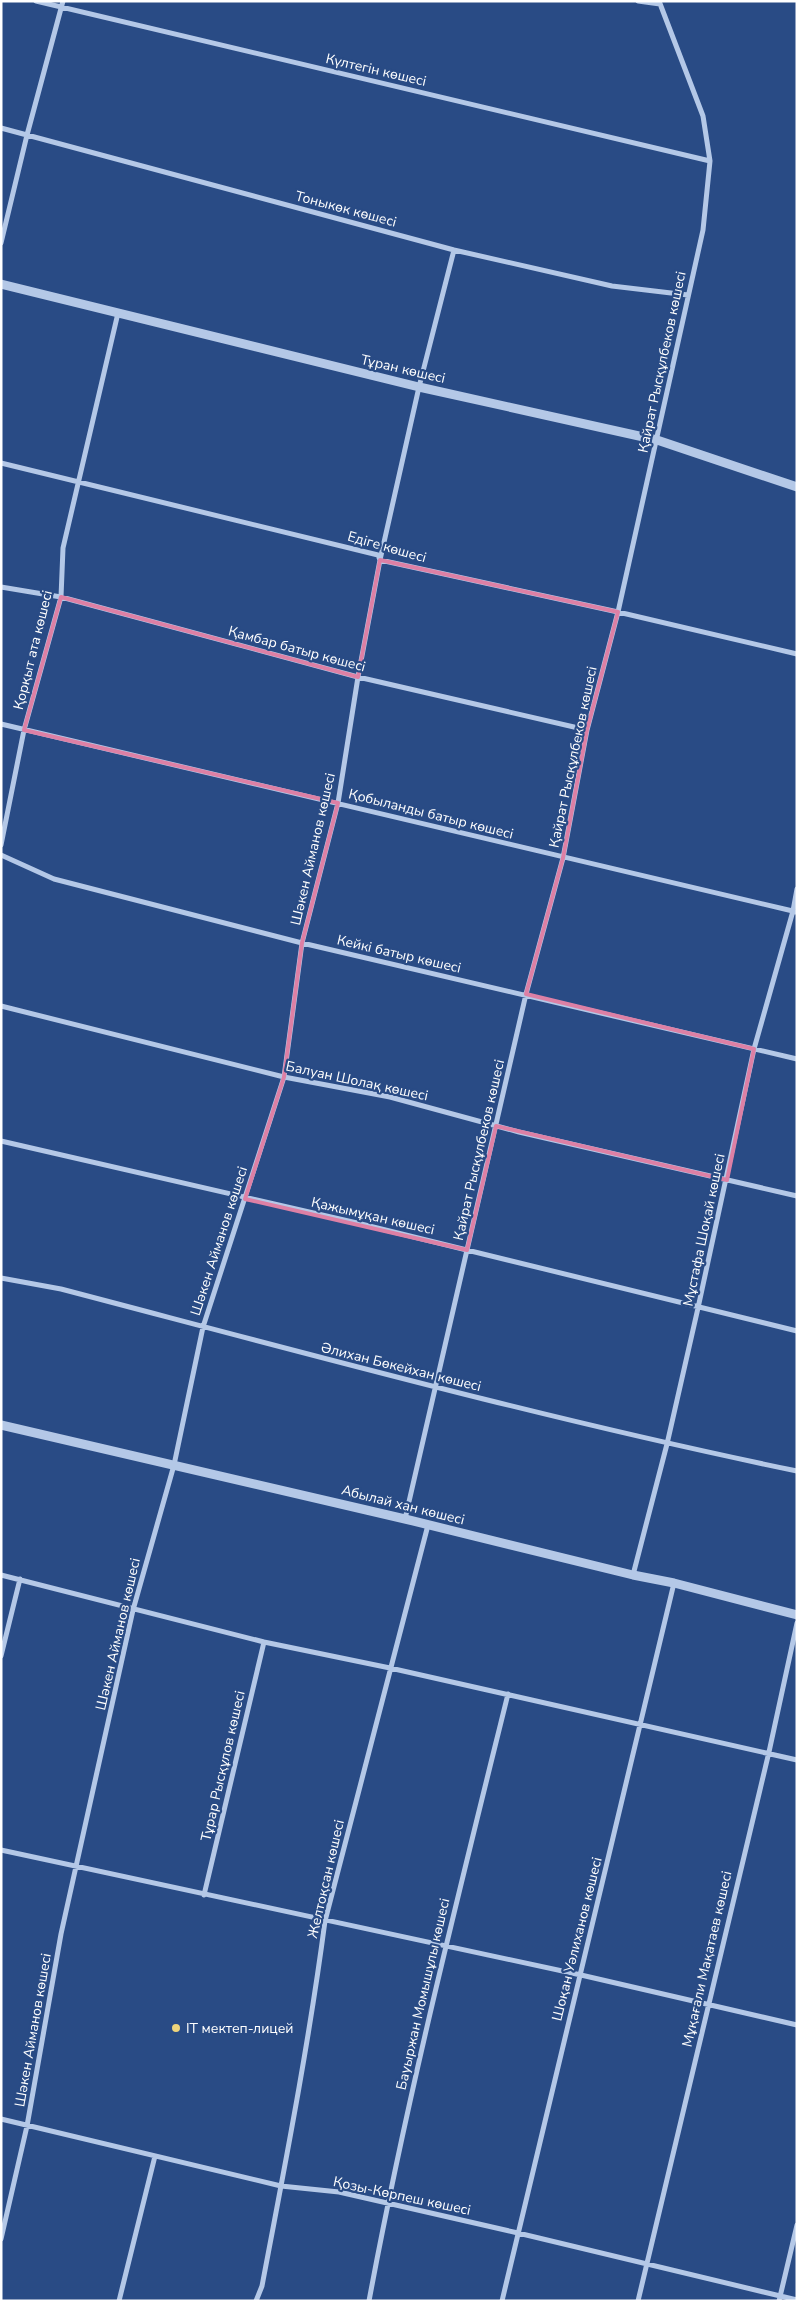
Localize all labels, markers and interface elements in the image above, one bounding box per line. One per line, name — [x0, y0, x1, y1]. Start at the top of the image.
street label: Күлтегін көшесі — [324, 49, 428, 91]
street label: Тоныкөк көшесі — [293, 186, 399, 232]
street label: Қайрат Рысқұлбеков көшесі — [633, 269, 691, 455]
street label: Тұран көшесі — [359, 350, 447, 388]
street label: Едіге көшесі — [345, 527, 429, 567]
street label: Қорқыт ата көшесі — [9, 588, 57, 712]
street label: Қамбар батыр көшесі — [226, 622, 368, 676]
street label: Қайрат Рысқұлбеков көшесі — [544, 664, 602, 850]
street label: Шәкен Айманов көшесі — [286, 771, 340, 927]
street label: Қобыланды батыр көшесі — [347, 784, 515, 844]
street label: Кейкі батыр көшесі — [335, 930, 463, 978]
street label: Балуан Шолақ көшесі — [284, 1057, 430, 1105]
street label: Қайрат Рысқұлбеков көшесі — [449, 1058, 509, 1242]
street label: Мұстафа Шоқай көшесі — [679, 1152, 729, 1308]
street label: Шәкен Айманов көшесі — [186, 1164, 252, 1318]
street label: Қажымұқан көшесі — [309, 1193, 437, 1239]
street label: Әлихан Бөкейхан көшесі — [319, 1338, 483, 1396]
street label: Абылай хан көшесі — [339, 1481, 467, 1529]
street label: Шәкен Айманов көшесі — [91, 1556, 145, 1712]
street label: Тұрар Рысқұлов көшесі — [196, 1689, 250, 1843]
street label: Желтоқсан көшесі — [303, 1818, 349, 1940]
street label: Шоқан Уәлиханов көшесі — [547, 1855, 607, 2023]
street label: Мұқағали Мақатаев көшесі — [677, 1869, 737, 2049]
street label: Бауыржан Момышұлы көшесі — [392, 1896, 454, 2092]
street label: Шәкен Айманов көшесі — [10, 1952, 56, 2108]
place label: IT мектеп-лицей — [186, 2019, 293, 2038]
marker: IT мектеп-лицей — [170, 2022, 182, 2034]
street label: Қозы-Көрпеш көшесі — [331, 2172, 473, 2220]

